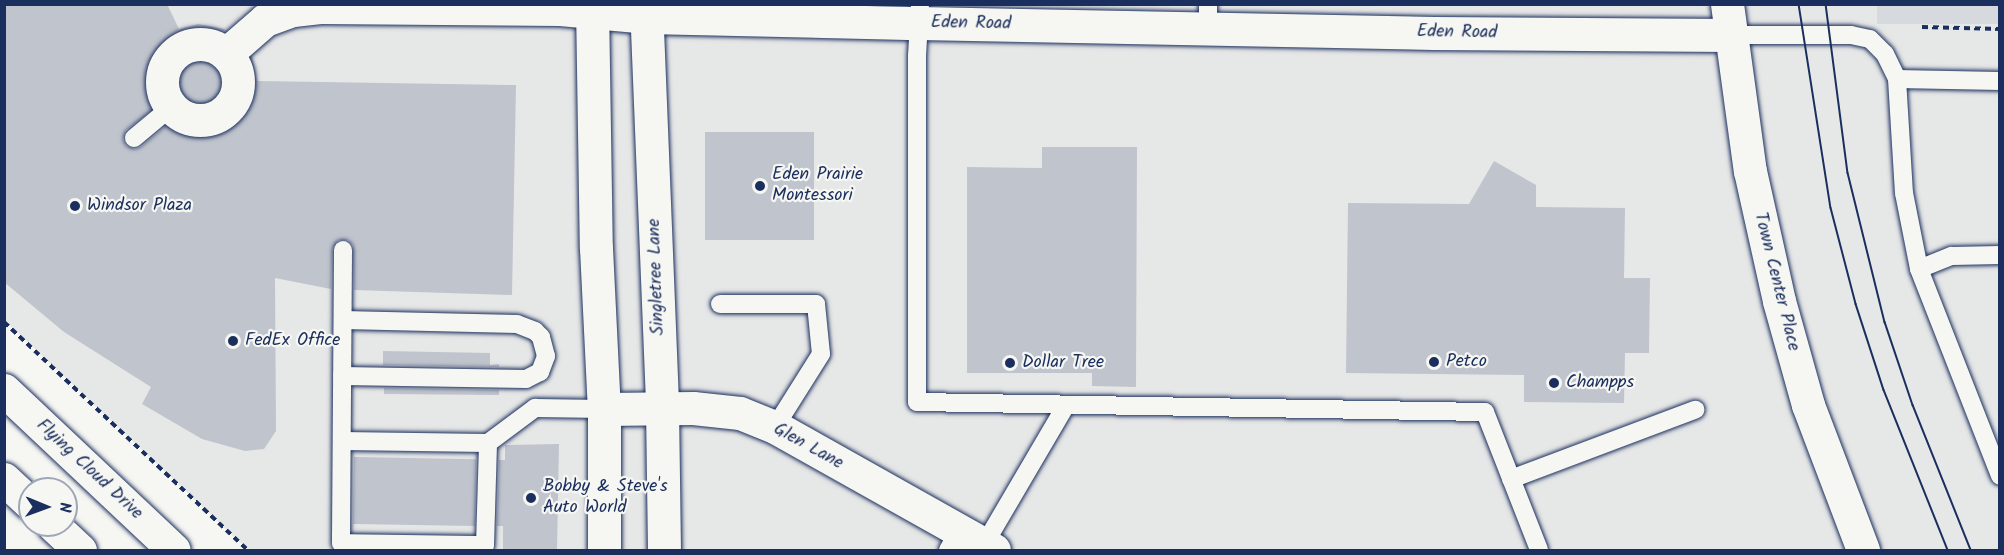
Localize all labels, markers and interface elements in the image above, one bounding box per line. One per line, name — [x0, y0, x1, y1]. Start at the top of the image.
street label: Eden Road — [931, 12, 1011, 36]
street label: Eden Road — [1417, 21, 1497, 45]
place label: Eden Prairie Montessori — [772, 165, 863, 207]
marker: Eden Prairie Montessori — [753, 179, 767, 193]
place label: Windsor Plaza — [87, 195, 192, 217]
marker: Windsor Plaza — [68, 199, 82, 213]
street label: Town Center Place — [1748, 210, 1804, 354]
street label: Singletree Lane — [644, 218, 670, 336]
place label: FedEx Office — [245, 330, 340, 352]
marker: FedEx Office — [226, 334, 240, 348]
place label: Petco — [1446, 351, 1487, 373]
place label: Dollar Tree — [1022, 352, 1104, 374]
marker: Petco — [1427, 355, 1441, 369]
marker: Dollar Tree — [1003, 356, 1017, 370]
place label: Champps — [1566, 372, 1634, 394]
marker: Champps — [1547, 376, 1561, 390]
street label: Flying Cloud Drive — [31, 415, 147, 525]
street label: Glen Lane — [769, 419, 847, 475]
north arrow — [18, 477, 78, 537]
place label: Bobby & Steve's Auto World — [543, 477, 668, 520]
marker: Bobby & Steve's Auto World — [524, 491, 538, 505]
text: N — [52, 502, 77, 513]

